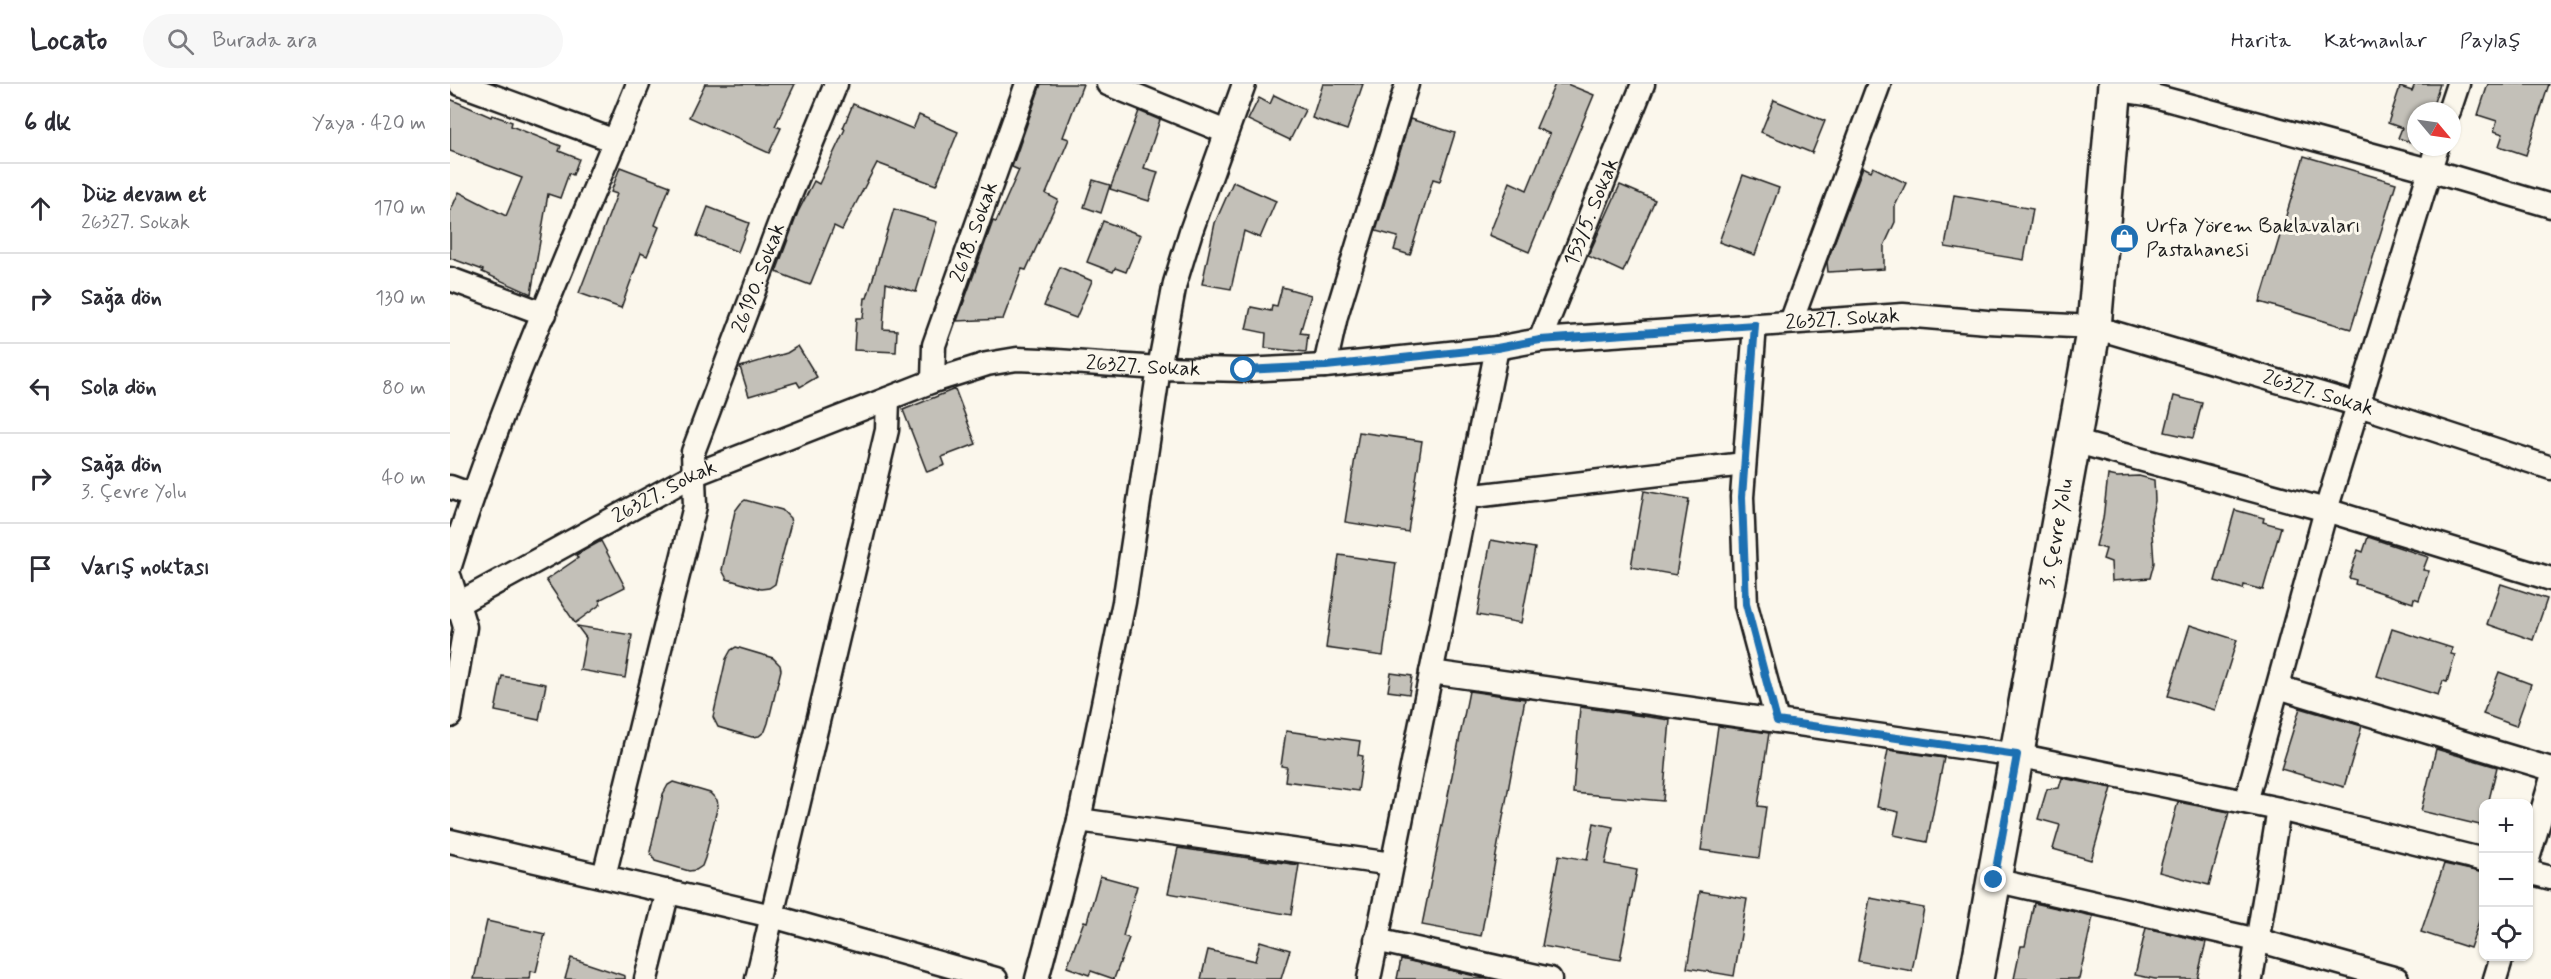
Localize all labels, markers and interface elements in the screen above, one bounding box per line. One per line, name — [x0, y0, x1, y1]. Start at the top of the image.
search box — [143, 14, 563, 68]
text: Locato — [30, 23, 107, 60]
icon: search — [164, 25, 197, 58]
text: Burada ara — [212, 27, 318, 55]
text: Harita — [2231, 27, 2291, 55]
text: Katmanlar — [2324, 27, 2427, 55]
text: Paylaş — [2460, 27, 2521, 55]
north arrow — [2407, 102, 2461, 156]
text: 6 dk — [24, 106, 71, 140]
text: Yaya · 420 m — [312, 110, 426, 137]
street label: 153/5. Sokak — [1557, 154, 1626, 270]
street label: 2618. Sokak — [943, 178, 1005, 286]
text: Düz devam et — [81, 181, 206, 209]
icon: ahead — [24, 192, 57, 225]
text: 170 m — [374, 195, 426, 222]
text: 26327. Sokak — [81, 209, 190, 236]
place label: Urfa Yörem Baklavaları Pastahanesi — [2146, 212, 2361, 264]
street label: 26190. Sokak — [725, 219, 792, 337]
shop icon: Urfa Yörem Baklavaları Pastahanesi — [2109, 222, 2141, 254]
icon: right — [24, 282, 57, 315]
text: Sağa dön — [81, 284, 162, 312]
text: 130 m — [375, 285, 426, 312]
street label: 26327. Sokak — [1784, 301, 1901, 337]
street label: 26327. Sokak — [1085, 349, 1201, 383]
route start — [1230, 356, 1256, 382]
street label: 26327. Sokak — [2259, 363, 2378, 423]
icon: left — [24, 372, 57, 405]
text: Sola dön — [81, 374, 157, 402]
text: 80 m — [382, 375, 426, 402]
text: Sağa dön — [81, 451, 162, 479]
street label: 26327. Sokak — [607, 453, 721, 531]
icon: right — [24, 462, 57, 495]
text: 40 m — [382, 465, 426, 492]
street label: 3. Çevre Yolu — [2033, 476, 2080, 590]
text: 3. Çevre Yolu — [81, 479, 186, 506]
icon: arrive — [24, 552, 57, 585]
text: Varış noktası — [81, 554, 210, 582]
map controls — [2479, 799, 2533, 961]
button: + — [2479, 799, 2533, 853]
button: − — [2479, 853, 2533, 907]
route end — [1980, 866, 2006, 892]
button: locate — [2479, 907, 2533, 961]

